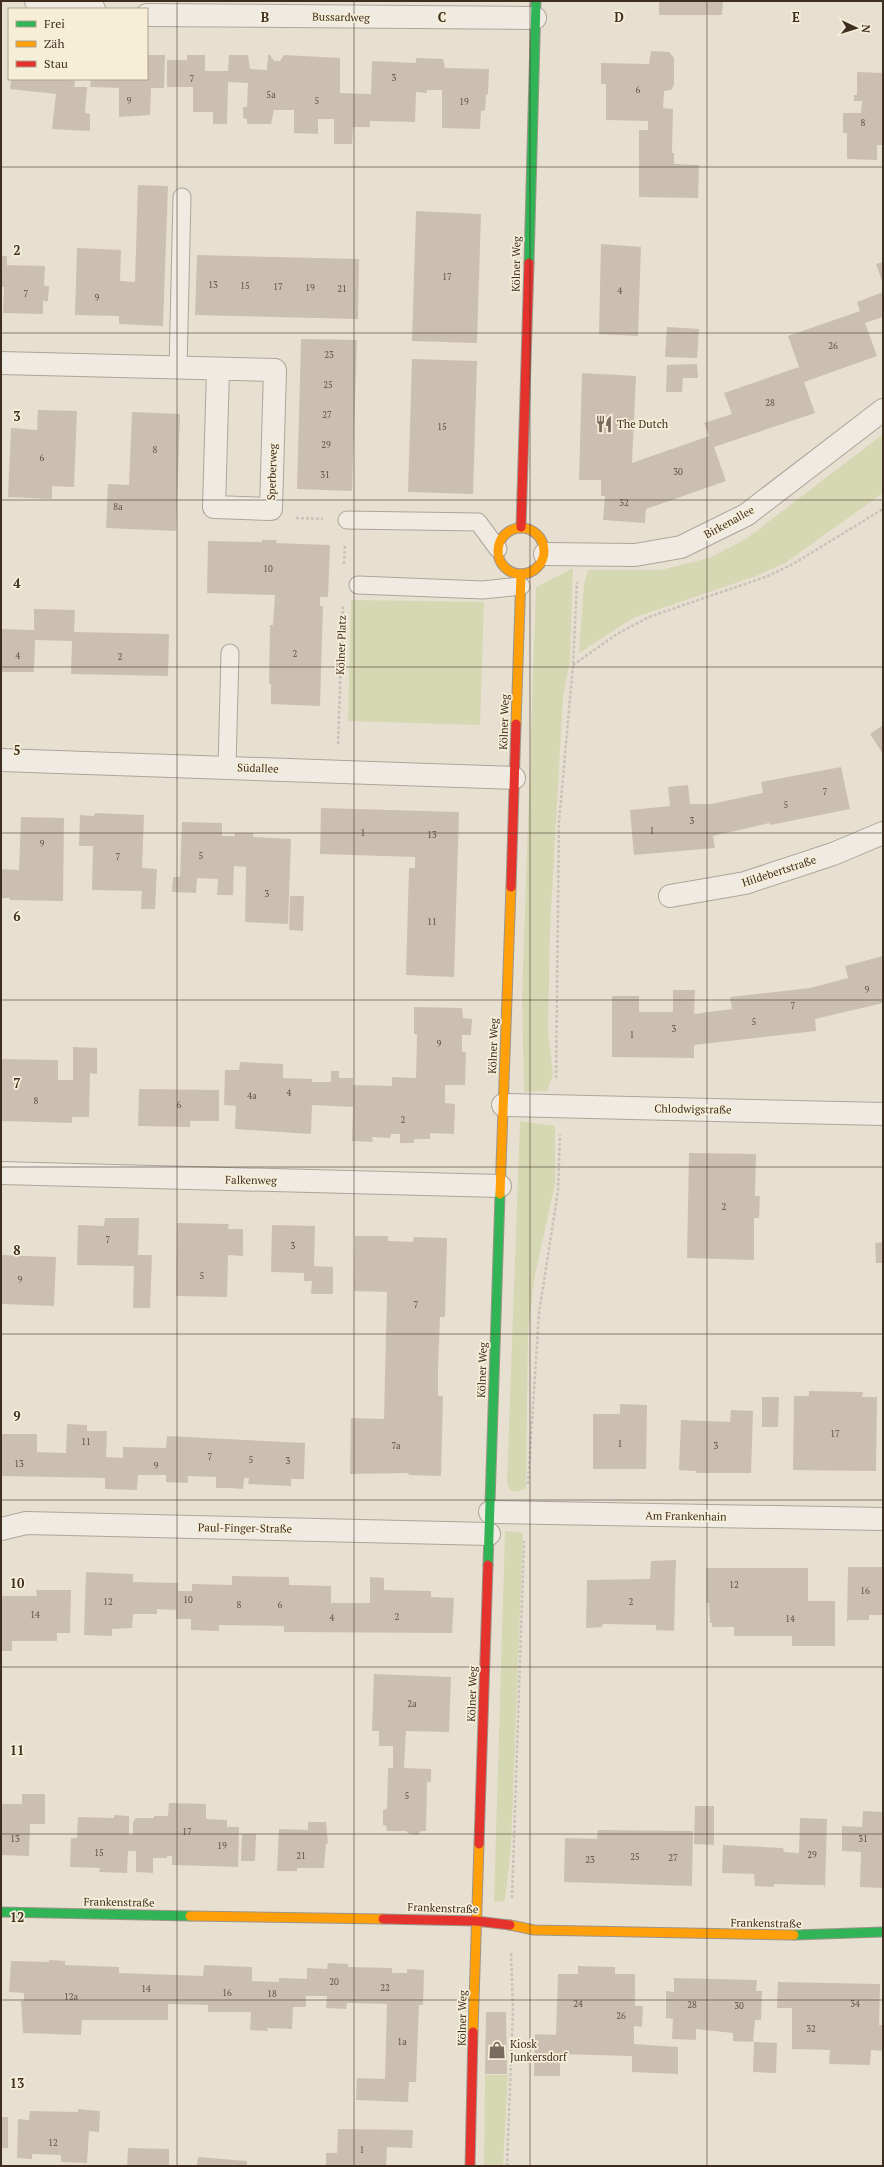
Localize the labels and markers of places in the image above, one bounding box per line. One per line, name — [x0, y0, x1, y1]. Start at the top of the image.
restaurant icon: The Dutch — [594, 414, 614, 434]
place label: The Dutch — [617, 417, 669, 431]
place label: Kiosk Junkersdorf — [510, 2037, 568, 2064]
shop icon: Kiosk Junkersdorf — [487, 2040, 507, 2060]

